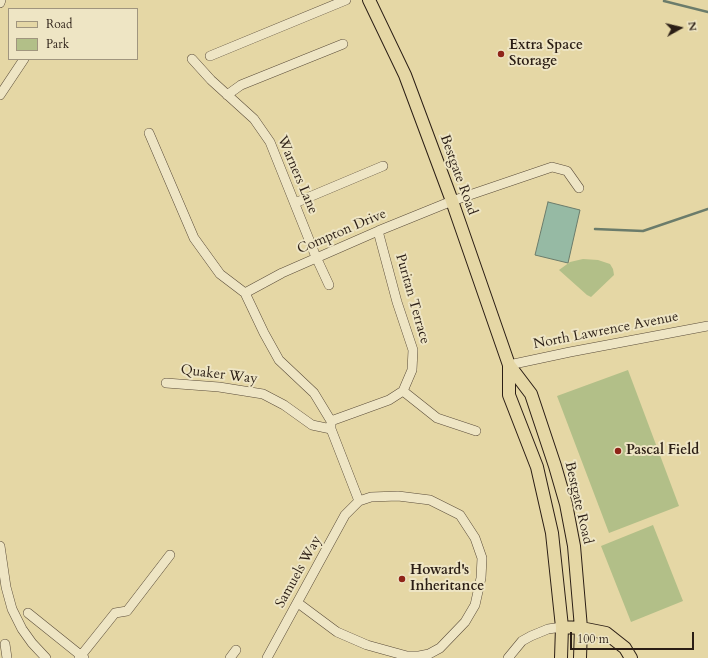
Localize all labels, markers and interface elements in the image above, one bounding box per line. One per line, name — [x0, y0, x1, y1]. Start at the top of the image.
legend — [8, 8, 138, 60]
north arrow — [660, 8, 700, 48]
text: Road — [46, 16, 72, 32]
text: N — [684, 20, 700, 32]
text: Park — [46, 36, 69, 52]
place label: Extra Space Storage — [509, 38, 583, 70]
marker: Extra Space Storage — [496, 49, 506, 59]
street label: Warners Lane — [273, 133, 321, 217]
street label: Bestgate Road — [436, 133, 480, 217]
street label: Compton Drive — [295, 206, 389, 258]
street label: Puritan Terrace — [391, 252, 433, 346]
street label: North Lawrence Avenue — [532, 309, 680, 353]
street label: Quaker Way — [180, 362, 258, 388]
place label: Pascal Field — [626, 443, 699, 459]
marker: Pascal Field — [613, 446, 623, 456]
street label: Bestgate Road — [560, 460, 596, 546]
street label: Samuels Way — [272, 533, 326, 611]
place label: Howard's Inheritance — [410, 563, 484, 596]
marker: Howard's Inheritance — [397, 574, 407, 584]
scale bar — [572, 624, 696, 650]
text: 100 m — [577, 631, 609, 647]

